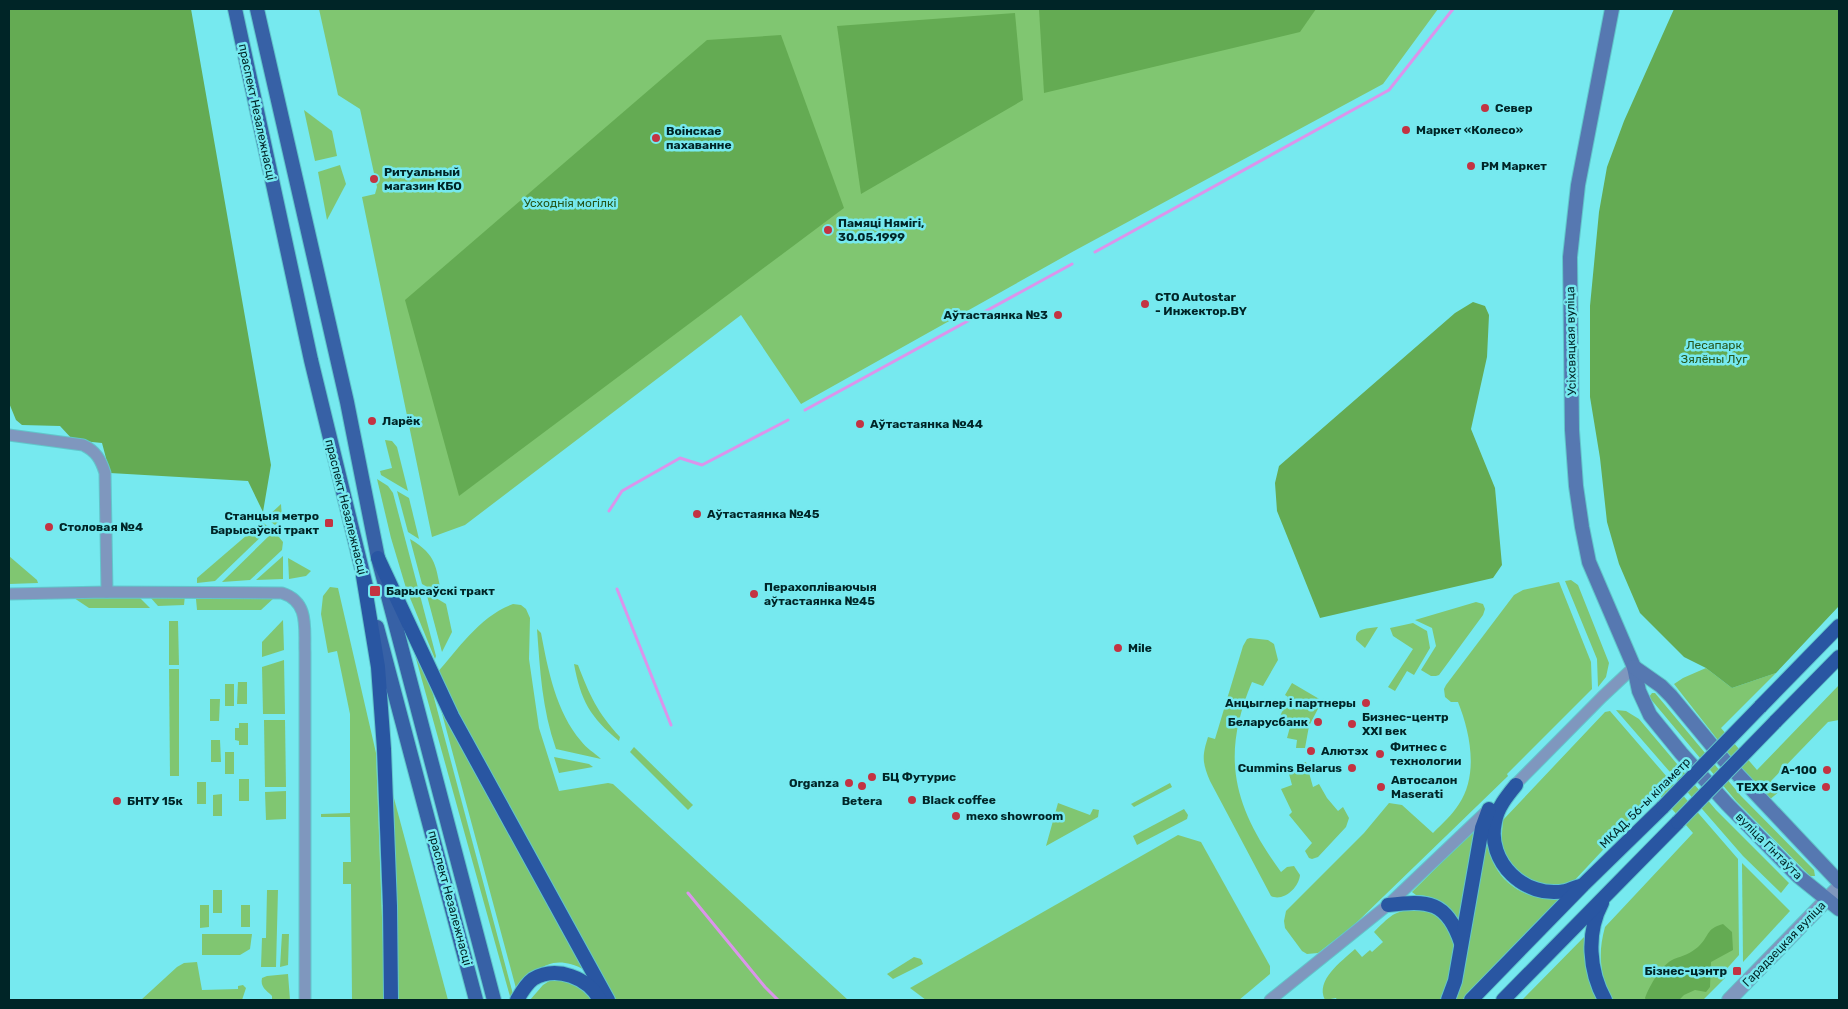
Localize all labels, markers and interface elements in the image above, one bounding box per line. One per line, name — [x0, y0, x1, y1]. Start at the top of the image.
street label: праспект Незалежнасці — [236, 43, 278, 182]
place label: Север — [1495, 101, 1533, 115]
marker: Север — [1479, 102, 1491, 114]
place label: Маркет «Колесо» — [1416, 123, 1524, 137]
place label: Воінскае пахаванне — [666, 124, 732, 152]
marker: Маркет «Колесо» — [1400, 124, 1412, 136]
marker: Воінскае пахаванне — [650, 132, 662, 144]
place label: РМ Маркет — [1481, 159, 1547, 173]
marker: РМ Маркет — [1465, 160, 1477, 172]
place label: Ритуальный магазин КБО — [384, 165, 462, 193]
marker: Ритуальный магазин КБО — [368, 173, 380, 185]
park label: Усходнія могілкі — [524, 196, 616, 210]
place label: Памяці Нямігі, 30.05.1999 — [838, 216, 924, 244]
marker: Памяці Нямігі, 30.05.1999 — [822, 224, 834, 236]
street label: Усіхсвяцкая вуліца — [1563, 286, 1579, 396]
place label: СТО Autostar - Инжектор.BY — [1155, 290, 1247, 318]
marker: СТО Autostar - Инжектор.BY — [1139, 298, 1151, 310]
place label: Аўтастаянка №3 — [944, 308, 1048, 322]
marker: Аўтастаянка №3 — [1052, 309, 1064, 321]
park label: Лесапарк Зялёны Луг — [1681, 338, 1748, 366]
place label: Ларёк — [382, 414, 421, 428]
marker: Ларёк — [366, 415, 378, 427]
place label: Аўтастаянка №44 — [870, 417, 983, 431]
marker: Аўтастаянка №44 — [854, 418, 866, 430]
street label: праспект Незалежнасці — [322, 438, 370, 576]
place label: Аўтастаянка №45 — [707, 507, 820, 521]
marker: Аўтастаянка №45 — [691, 508, 703, 520]
place label: Станцыя метро Барысаўскі тракт — [210, 509, 319, 537]
marker: Станцыя метро Барысаўскі тракт — [323, 517, 335, 529]
place label: Столовая №4 — [59, 520, 143, 534]
marker: Столовая №4 — [43, 521, 55, 533]
place label: Перахопліваючыя аўтастаянка №45 — [764, 580, 877, 608]
marker: Барысаўскі тракт — [368, 584, 382, 598]
place label: Барысаўскі тракт — [386, 584, 495, 598]
marker: Перахопліваючыя аўтастаянка №45 — [748, 588, 760, 600]
place label: Mile — [1128, 641, 1152, 655]
marker: Mile — [1112, 642, 1124, 654]
place label: Анцыглер і партнеры — [1225, 696, 1356, 710]
marker: Анцыглер і партнеры — [1360, 697, 1372, 709]
place label: Бизнес-центр XXI век — [1362, 710, 1449, 738]
place label: Беларусбанк — [1228, 715, 1309, 729]
marker: Беларусбанк — [1312, 716, 1324, 728]
marker: Бизнес-центр XXI век — [1346, 718, 1358, 730]
place label: Фитнес с технологии — [1390, 740, 1462, 768]
place label: Алютэх — [1321, 744, 1368, 758]
marker: Алютэх — [1305, 745, 1317, 757]
marker: Фитнес с технологии — [1374, 748, 1386, 760]
street label: МКАД, 56-ы кіламетр — [1597, 755, 1693, 851]
place label: Cummins Belarus — [1238, 761, 1342, 775]
marker: Cummins Belarus — [1346, 762, 1358, 774]
place label: A-100 — [1781, 763, 1817, 777]
marker: A-100 — [1821, 764, 1833, 776]
place label: БЦ Футурис — [882, 770, 956, 784]
marker: БЦ Футурис — [866, 771, 878, 783]
place label: Автосалон Maserati — [1391, 773, 1457, 801]
place label: Organza — [789, 776, 839, 790]
marker: Organza — [843, 777, 855, 789]
marker: Betera — [856, 780, 868, 792]
place label: TEXX Service — [1736, 780, 1816, 794]
marker: Автосалон Maserati — [1375, 781, 1387, 793]
marker: TEXX Service — [1820, 781, 1832, 793]
place label: Black coffee — [922, 793, 996, 807]
place label: БНТУ 15к — [127, 794, 183, 808]
place label: Betera — [842, 794, 882, 808]
marker: Black coffee — [906, 794, 918, 806]
marker: БНТУ 15к — [111, 795, 123, 807]
place label: mexo showroom — [966, 809, 1063, 823]
marker: mexo showroom — [950, 810, 962, 822]
street label: вуліца Гінтаўта — [1733, 810, 1805, 882]
street label: праспект Незалежнасці — [425, 829, 475, 967]
street label: Гарадзецкая вуліца — [1740, 898, 1828, 990]
place label: Бізнес-цэнтр — [1645, 964, 1727, 978]
marker: Бізнес-цэнтр — [1731, 965, 1743, 977]

